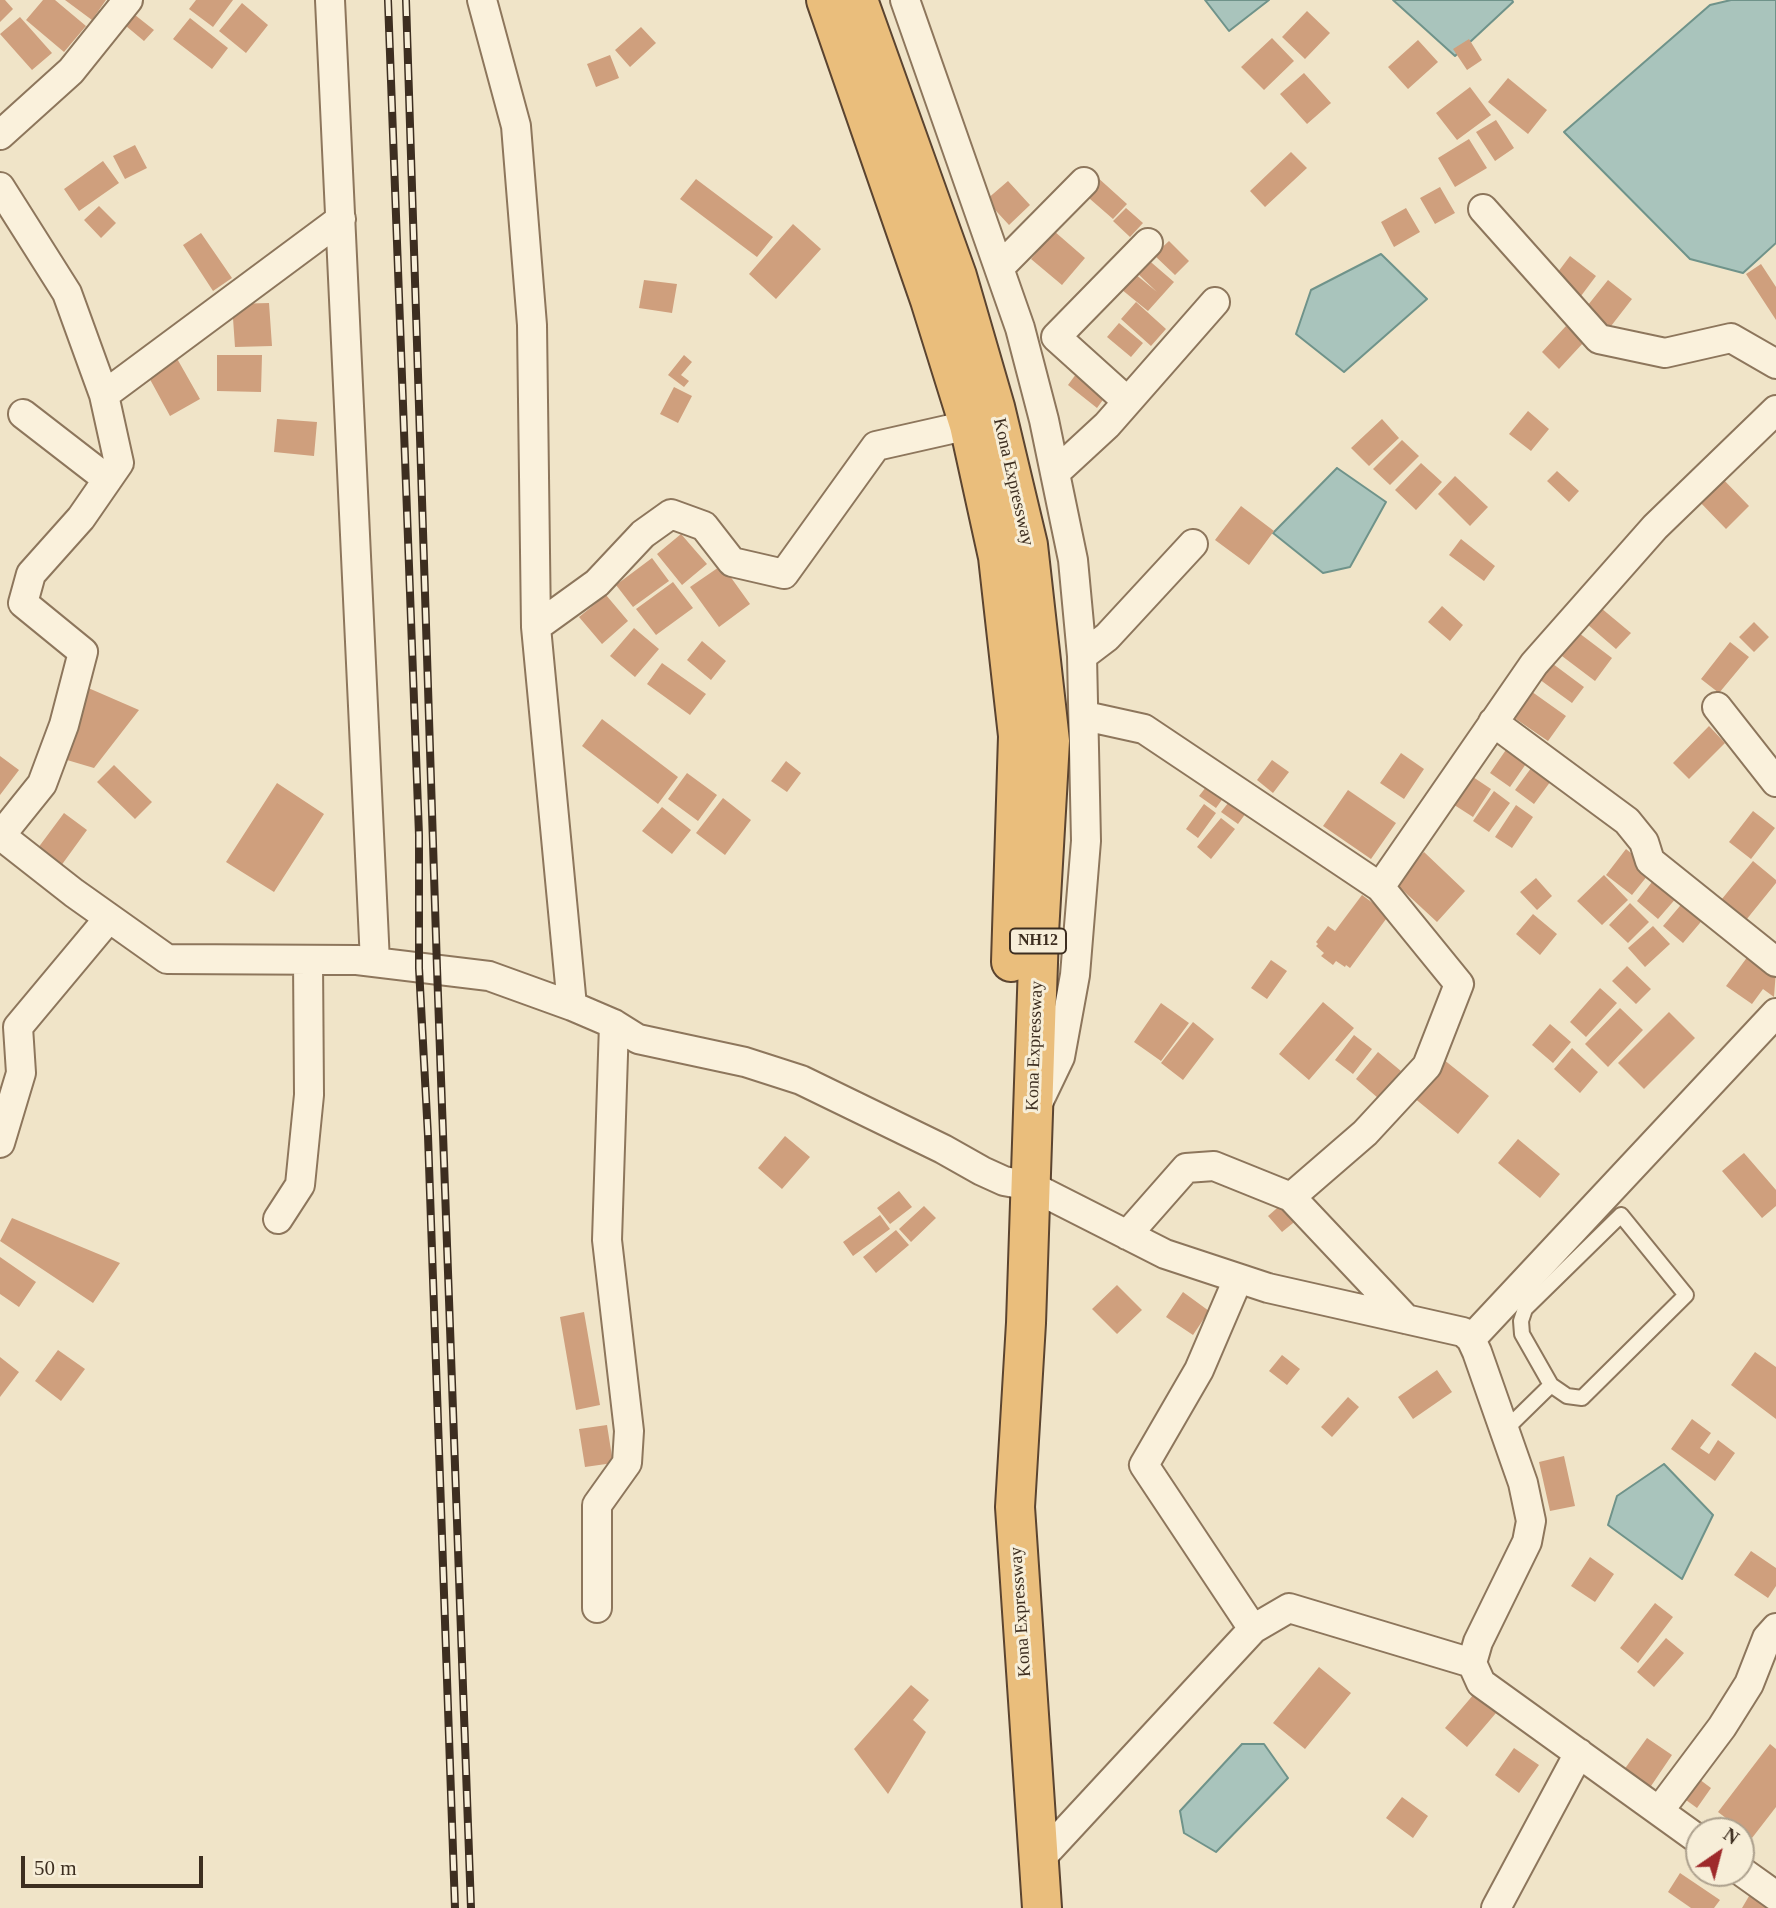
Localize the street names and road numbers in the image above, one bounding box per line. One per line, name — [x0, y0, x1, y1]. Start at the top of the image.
street label: Kona Expressway — [988, 416, 1038, 548]
road number: NH12 — [1010, 928, 1066, 953]
street label: Kona Expressway — [1022, 980, 1048, 1112]
street label: Kona Expressway — [1006, 1546, 1036, 1678]

